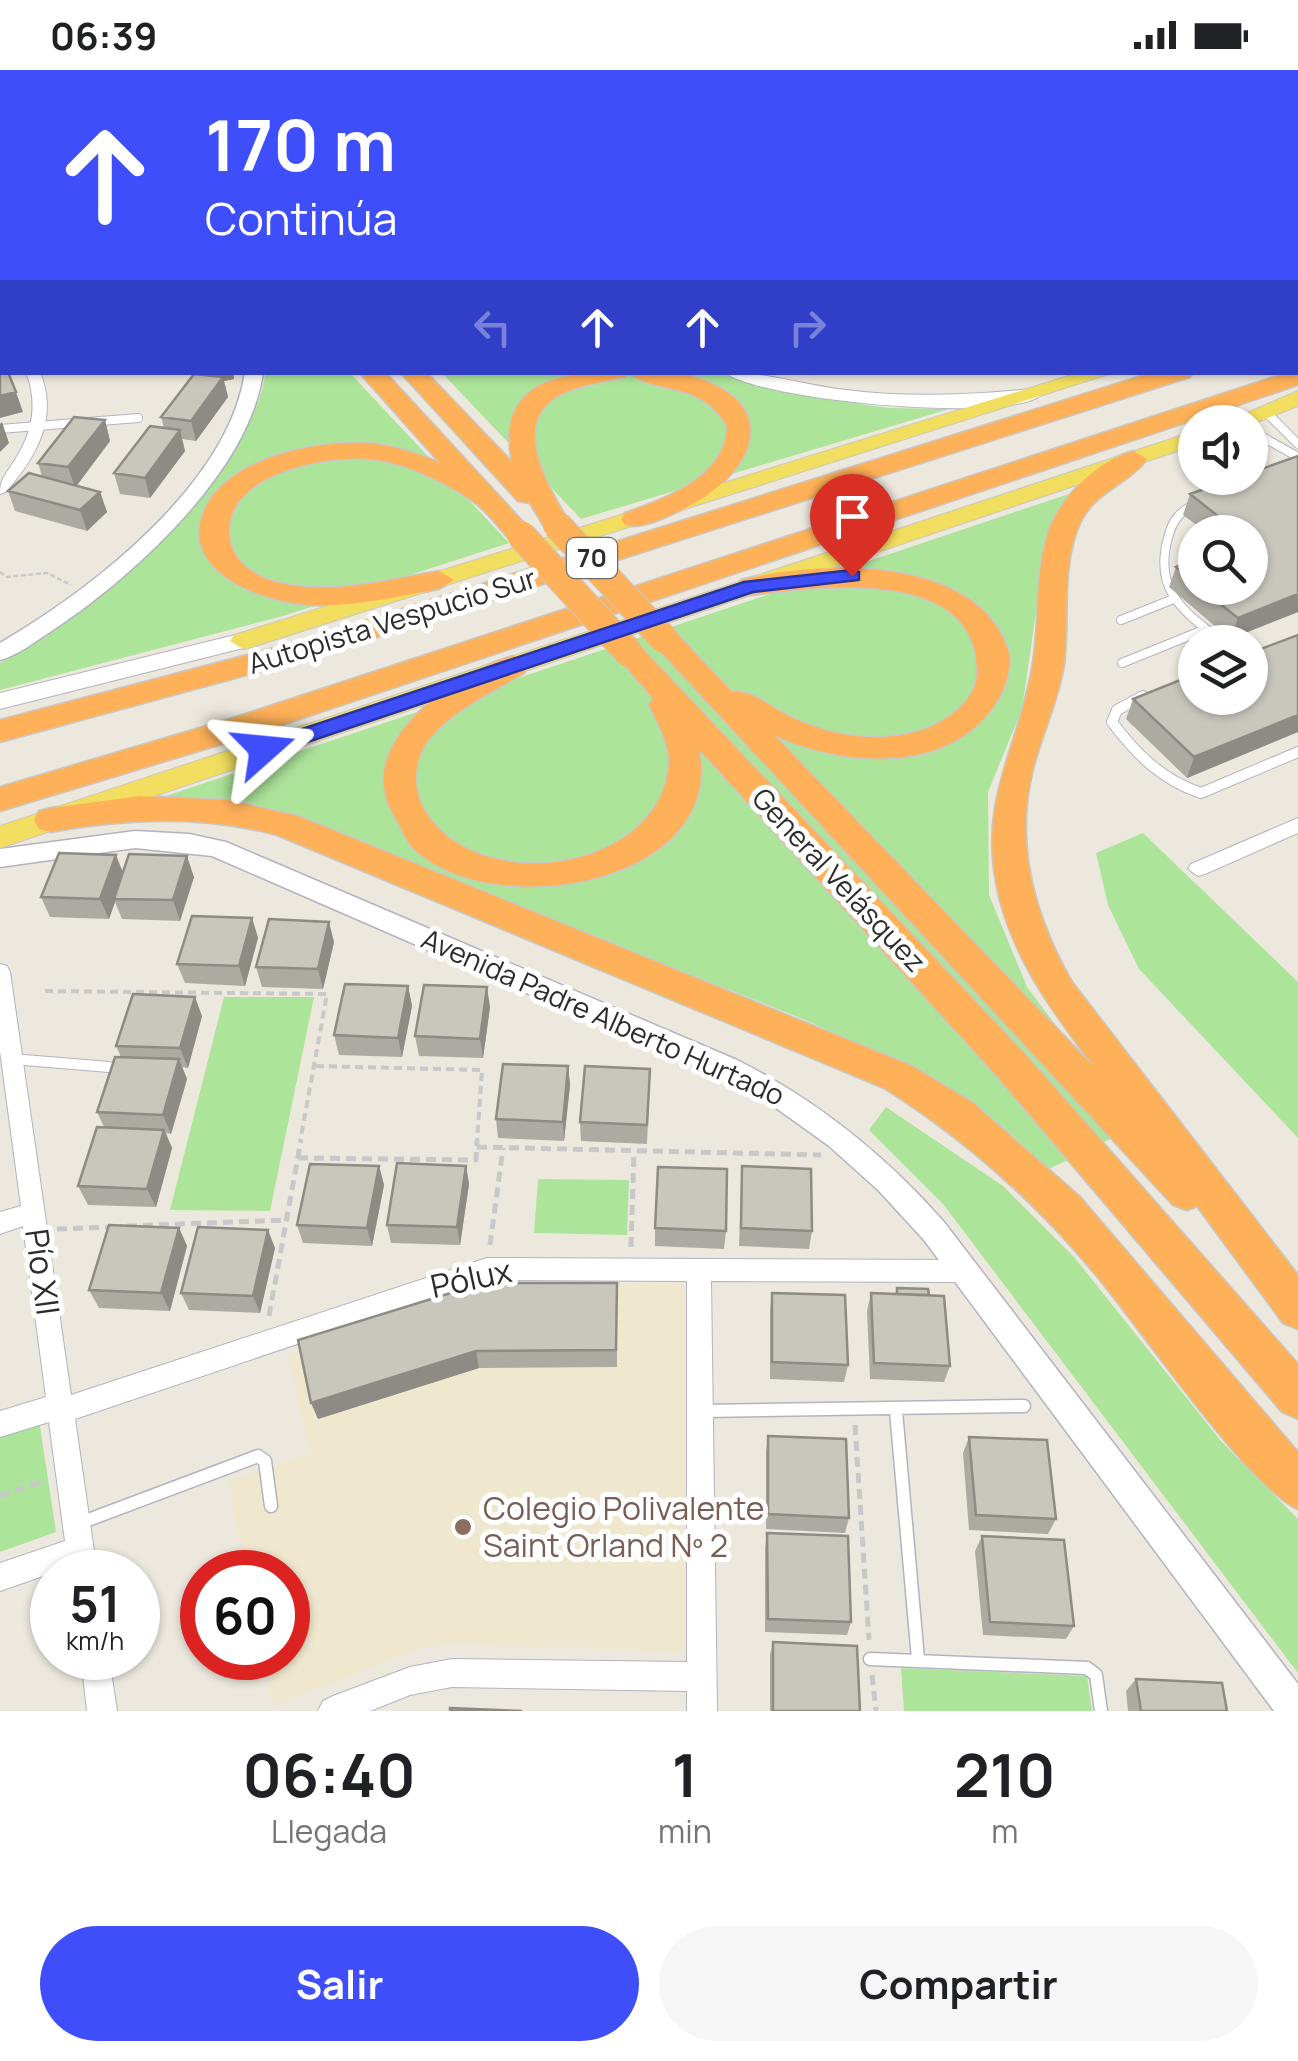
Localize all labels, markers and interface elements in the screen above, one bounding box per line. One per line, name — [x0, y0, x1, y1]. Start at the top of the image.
text: 06:39 — [50, 9, 157, 61]
text: 170 m — [205, 96, 396, 192]
icon: ahead — [40, 110, 170, 240]
text: Continúa — [205, 187, 398, 249]
icon: left — [465, 300, 520, 355]
icon: ahead — [570, 300, 625, 355]
icon: ahead — [675, 300, 730, 355]
icon: right — [780, 300, 835, 355]
map controls — [1178, 405, 1268, 715]
button: sound — [1178, 405, 1268, 495]
pin — [810, 474, 895, 577]
icon: arrive — [825, 489, 880, 544]
button: search — [1178, 515, 1268, 605]
road number: 70 — [567, 538, 617, 578]
street label: Autopista Vespucio Sur — [243, 558, 540, 682]
button: layers — [1178, 625, 1268, 715]
position arrow — [212, 697, 316, 801]
street label: General Velásquez — [744, 779, 935, 980]
street label: Avenida Padre Alberto Hurtado — [416, 919, 791, 1113]
street label: Pío XII — [15, 1226, 71, 1318]
street label: Pólux — [426, 1248, 515, 1308]
place label: Colegio Polivalente Saint Orland Nº 2 — [483, 1486, 765, 1567]
marker: Colegio Polivalente Saint Orland Nº 2 — [452, 1516, 474, 1538]
speed limit sign: 60 — [180, 1550, 310, 1680]
text: 51 — [69, 1569, 121, 1637]
text: km/h — [66, 1623, 124, 1658]
text: 06:40 — [242, 1733, 416, 1815]
text: 1 — [672, 1733, 698, 1815]
text: 210 — [954, 1733, 1056, 1815]
text: Llegada — [271, 1809, 387, 1853]
text: min — [658, 1809, 712, 1853]
text: m — [991, 1809, 1018, 1853]
button: Salir — [40, 1926, 639, 2041]
button: Compartir — [659, 1926, 1258, 2041]

